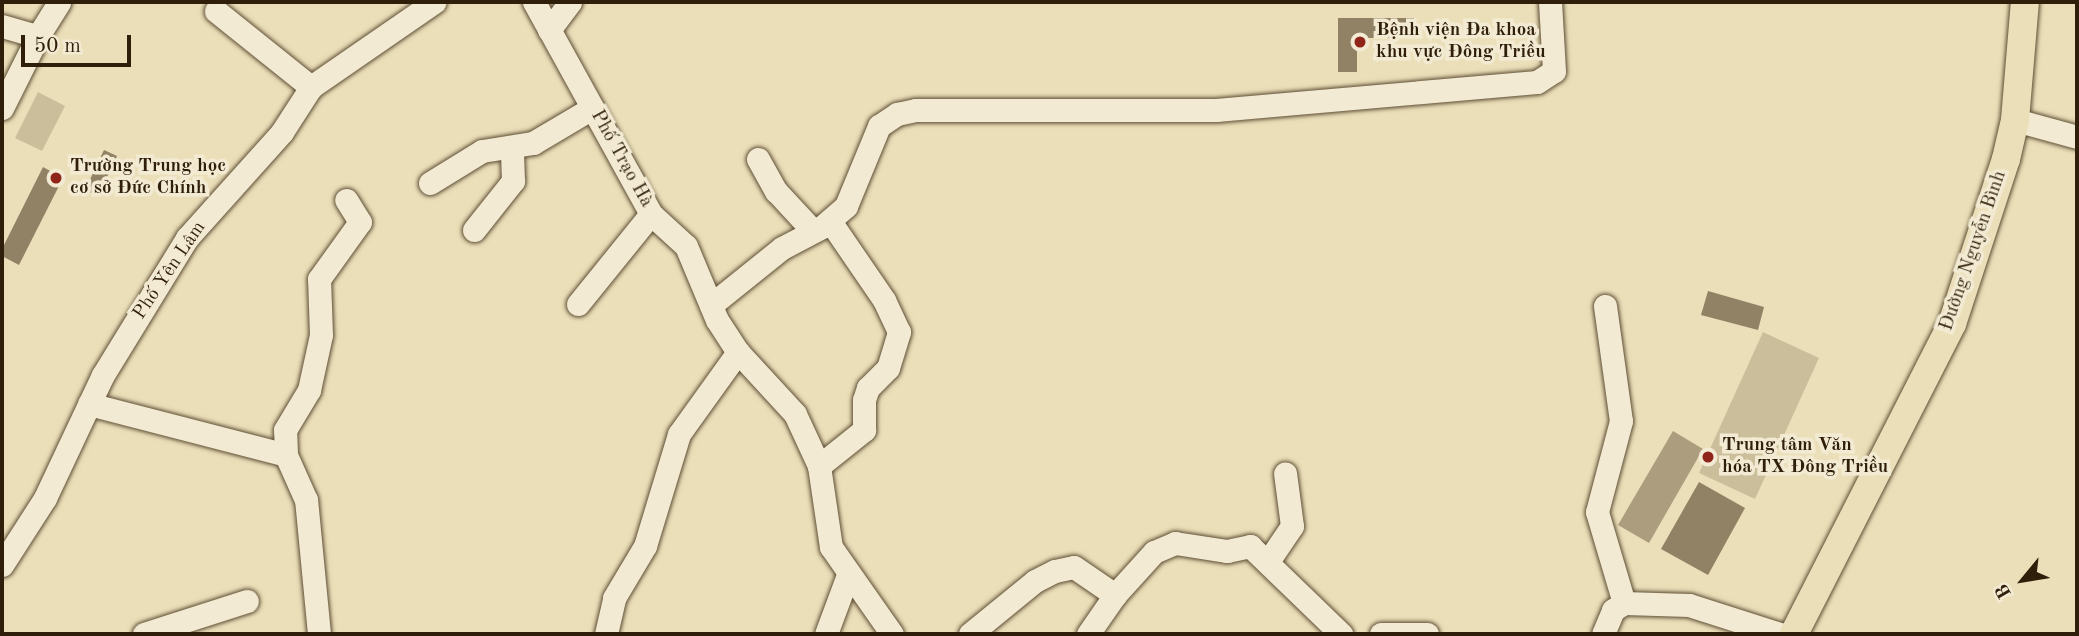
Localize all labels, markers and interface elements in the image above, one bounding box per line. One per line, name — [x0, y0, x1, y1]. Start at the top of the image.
place label: Bệnh viện Đa khoa khu vực Đông Triều — [1376, 20, 1546, 64]
scale bar — [24, 21, 135, 65]
marker: Bệnh viện Đa khoa khu vực Đông Triều — [1350, 32, 1370, 52]
text: 50 m — [34, 36, 81, 57]
street label: Phố Trạo Hà — [585, 106, 657, 212]
place label: Trường Trung học cơ sở Đức Chính — [70, 156, 226, 200]
street label: Đường Nguyễn Bình — [1936, 168, 2012, 334]
marker: Trường Trung học cơ sở Đức Chính — [48, 170, 64, 186]
street label: Phố Yên Lâm — [129, 218, 211, 324]
place label: Trung tâm Văn hóa TX Đông Triều — [1722, 435, 1888, 479]
marker: Trung tâm Văn hóa TX Đông Triều — [1700, 449, 1716, 465]
north arrow — [1988, 545, 2058, 615]
text: B — [1993, 580, 2016, 601]

